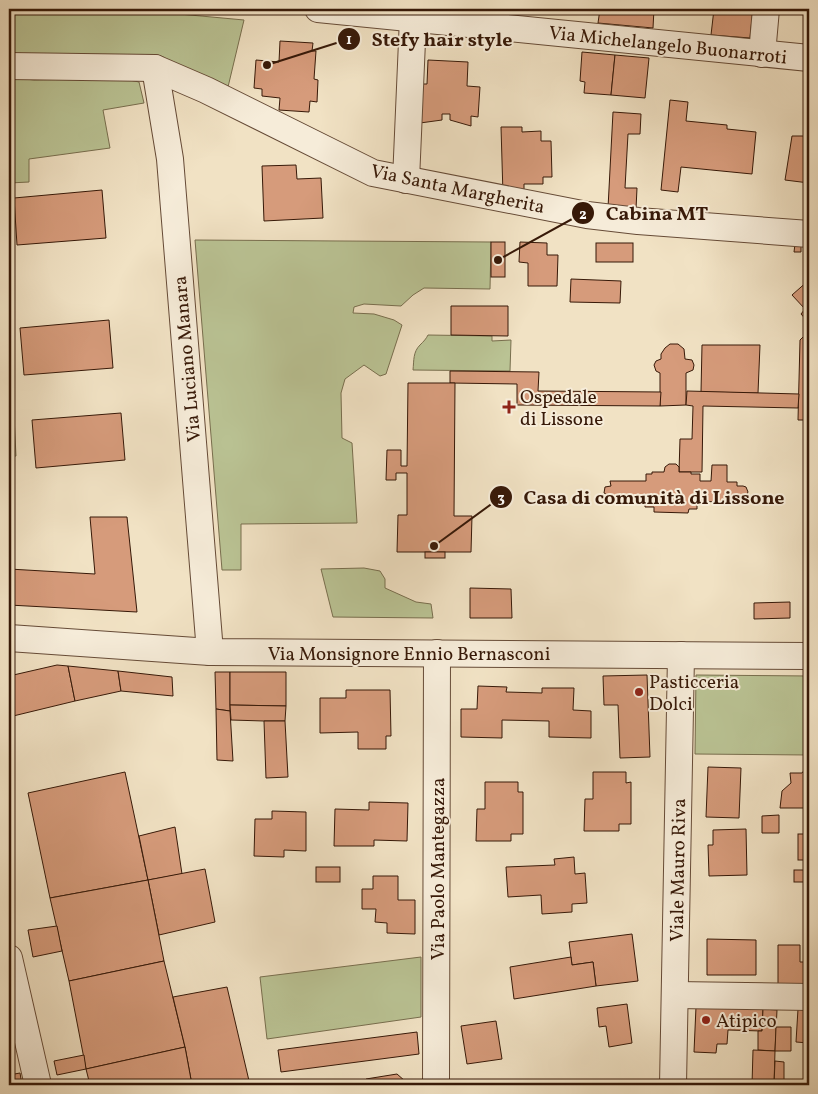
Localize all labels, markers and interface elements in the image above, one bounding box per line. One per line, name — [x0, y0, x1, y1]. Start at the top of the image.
street label: Via Michelangelo Buonarroti — [547, 21, 789, 71]
callout: Stefy hair style — [336, 22, 522, 57]
text: Stefy hair style — [372, 27, 512, 55]
text: 1 — [346, 30, 352, 51]
street label: Via Santa Margherita — [368, 159, 547, 221]
callout: Cabina MT — [571, 196, 718, 231]
text: Cabina MT — [606, 201, 708, 229]
text: 2 — [579, 205, 587, 226]
street label: Via Luciano Manara — [168, 275, 208, 443]
place label: Ospedale di Lissone — [520, 385, 603, 433]
marker: Ospedale di Lissone — [502, 400, 516, 414]
callout: Casa di comunità di Lissone — [488, 479, 794, 514]
text: Casa di comunità di Lissone — [524, 485, 784, 513]
text: 3 — [497, 488, 505, 509]
street label: Via Monsignore Ennio Bernasconi — [268, 642, 551, 668]
place label: Pasticceria Dolci — [649, 670, 739, 718]
marker: Pasticceria Dolci — [633, 686, 645, 698]
street label: Via Paolo Mantegazza — [426, 778, 452, 960]
street label: Viale Mauro Riva — [665, 798, 693, 942]
place label: Atipico — [716, 1009, 777, 1035]
marker: Atipico — [700, 1014, 712, 1026]

